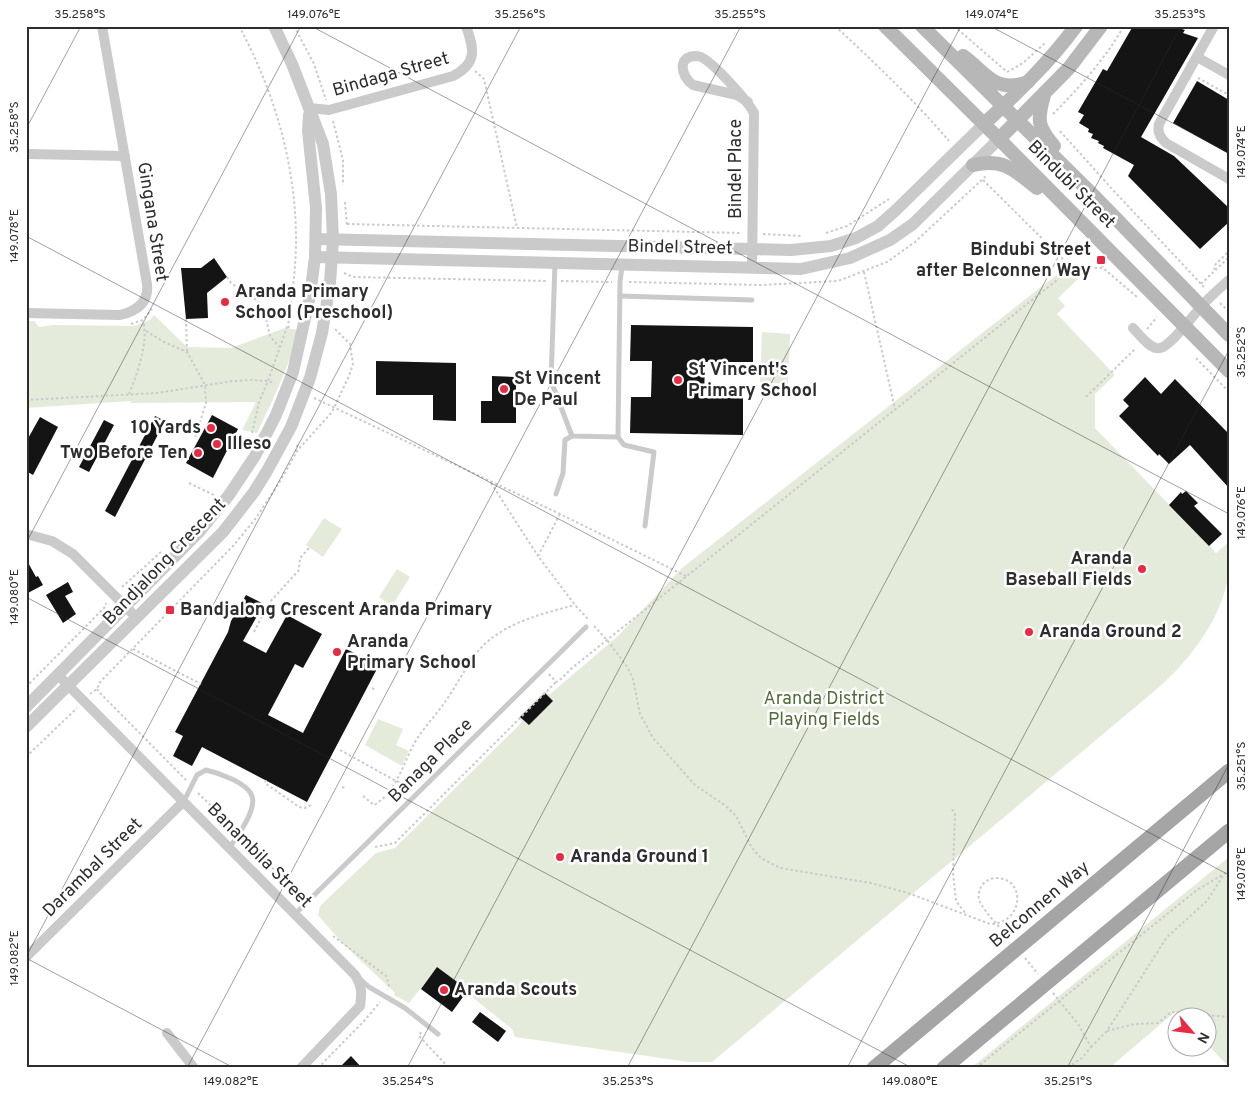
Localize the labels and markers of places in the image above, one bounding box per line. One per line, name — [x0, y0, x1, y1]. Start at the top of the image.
place label: Bindubi Street after Belconnen Way — [916, 239, 1091, 283]
marker: Bindubi Street after Belconnen Way — [1095, 254, 1107, 266]
place label: Aranda Primary School (Preschool) — [235, 281, 393, 325]
marker: Aranda Primary School (Preschool) — [219, 296, 231, 308]
place label: St Vincent's Primary School — [688, 359, 817, 403]
place label: St Vincent De Paul — [514, 368, 601, 412]
marker: St Vincent's Primary School — [672, 374, 684, 386]
marker: St Vincent De Paul — [498, 383, 510, 395]
place label: 10 Yards — [131, 417, 201, 440]
marker: 10 Yards — [205, 422, 217, 434]
place label: Illeso — [227, 433, 272, 456]
marker: Illeso — [211, 438, 223, 450]
place label: Two Before Ten — [60, 442, 188, 465]
marker: Two Before Ten — [192, 447, 204, 459]
place label: Aranda Baseball Fields — [1005, 548, 1132, 592]
marker: Aranda Baseball Fields — [1136, 563, 1148, 575]
place label: Bandjalong Crescent Aranda Primary — [180, 599, 492, 622]
marker: Bandjalong Crescent Aranda Primary — [164, 604, 176, 616]
place label: Aranda Ground 2 — [1039, 621, 1182, 644]
marker: Aranda Ground 2 — [1023, 626, 1035, 638]
place label: Aranda Primary School — [347, 631, 476, 675]
marker: Aranda Primary School — [331, 646, 343, 658]
place label: Aranda Ground 1 — [570, 846, 709, 869]
marker: Aranda Ground 1 — [554, 851, 566, 863]
place label: Aranda Scouts — [454, 979, 577, 1002]
marker: Aranda Scouts — [438, 984, 450, 996]

